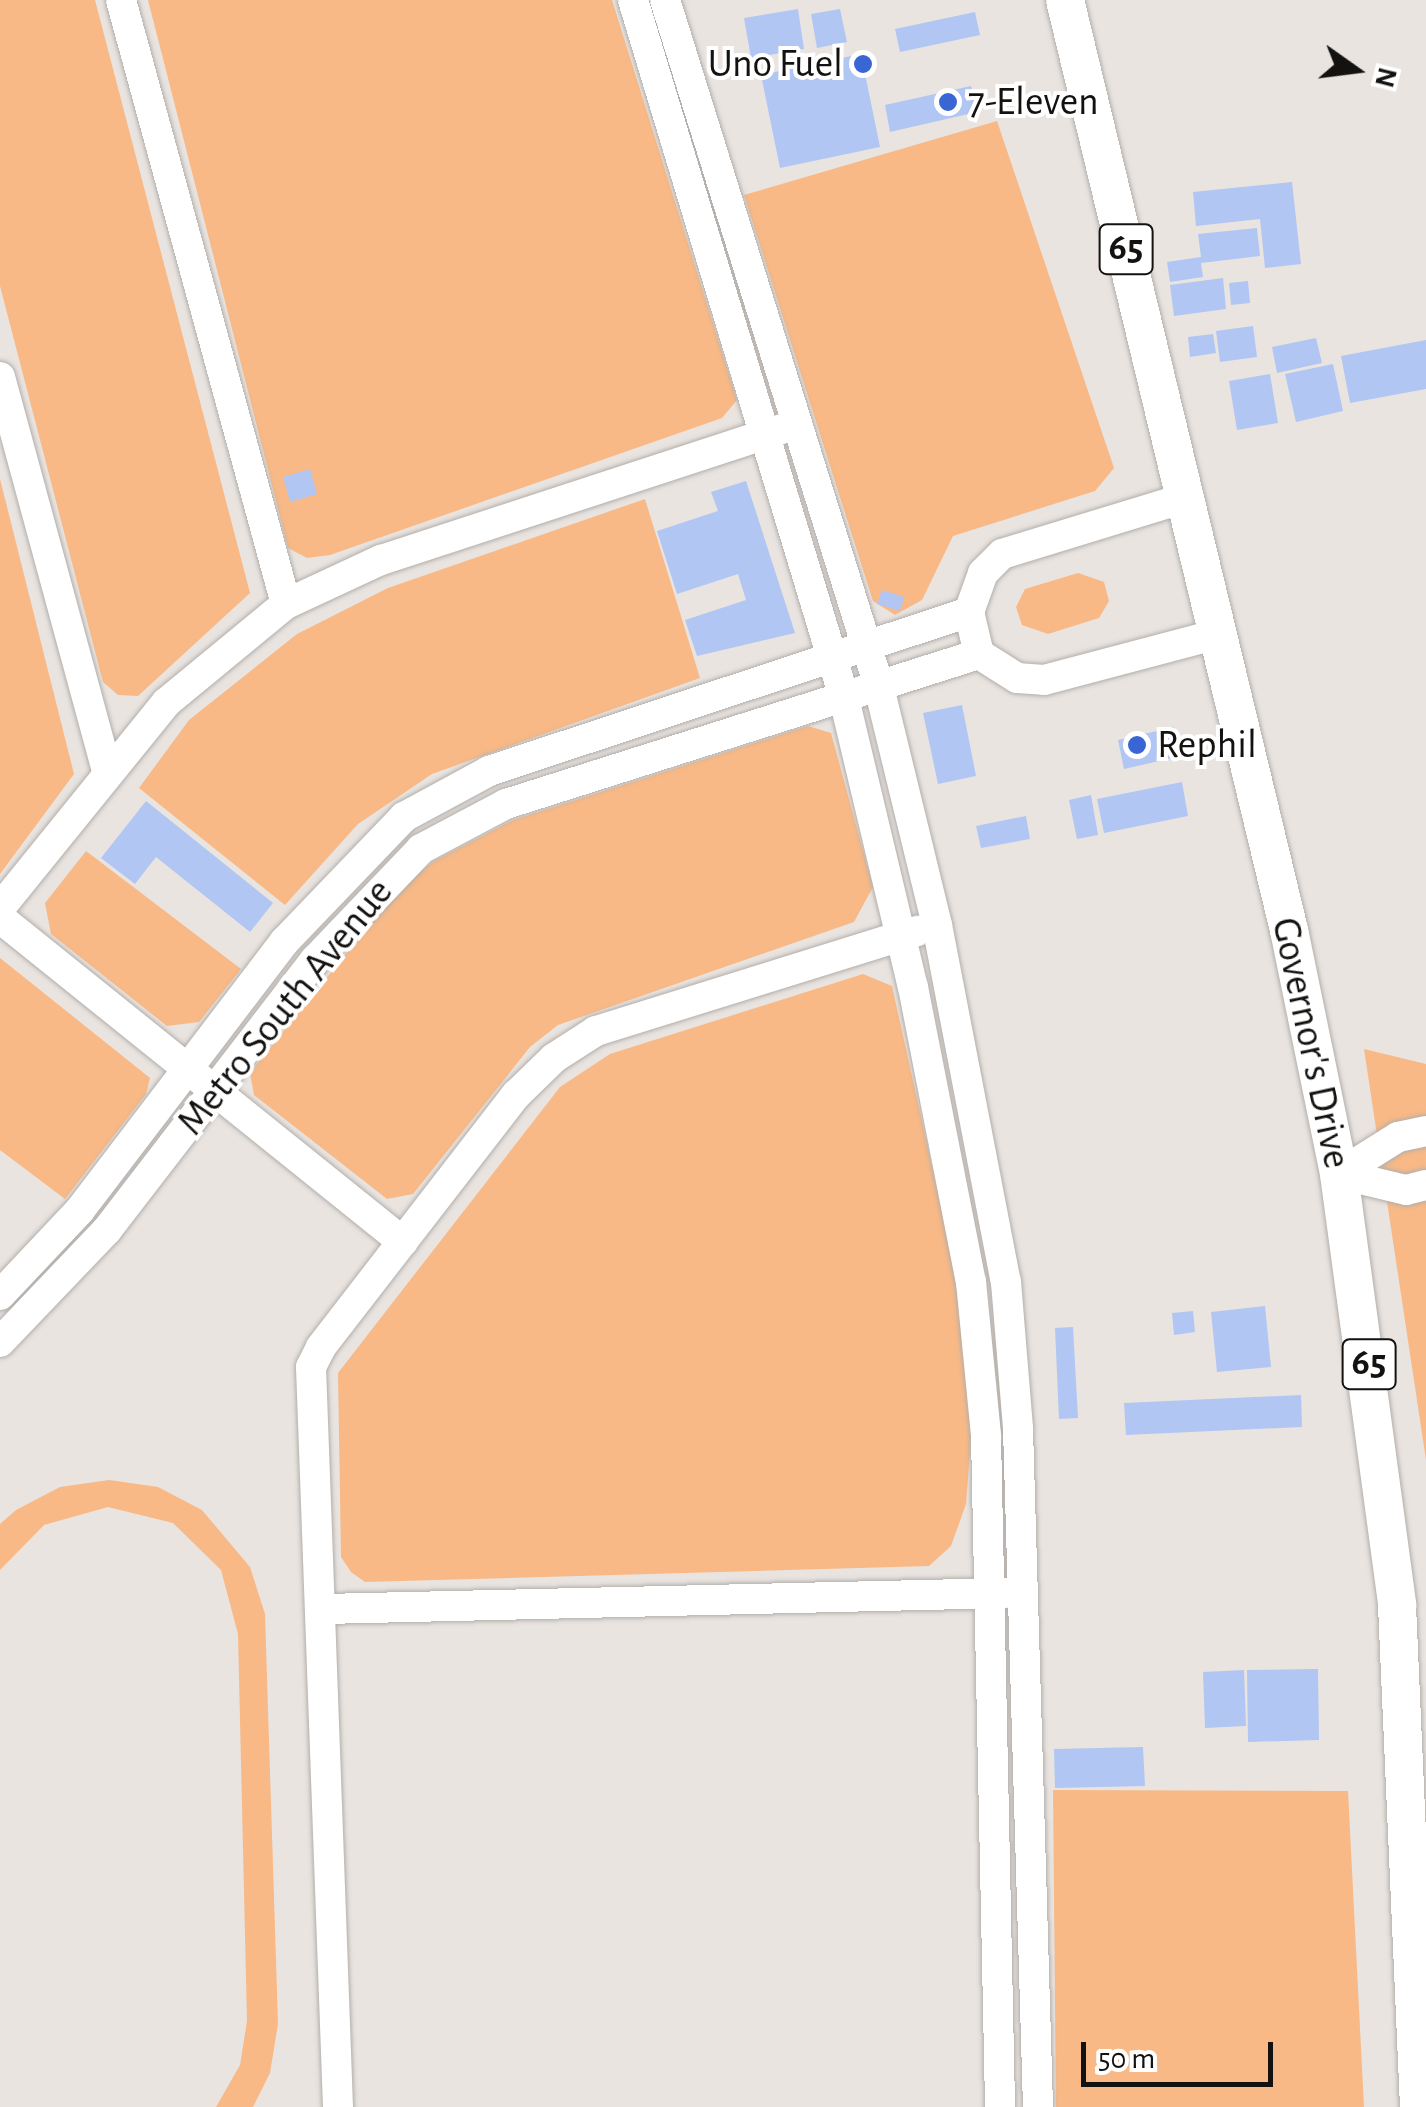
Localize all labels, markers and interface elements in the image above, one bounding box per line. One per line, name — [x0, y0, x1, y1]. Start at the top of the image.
north arrow — [1306, 20, 1406, 120]
place label: Uno Fuel — [708, 40, 843, 88]
marker: Uno Fuel — [852, 53, 874, 75]
text: N — [1369, 64, 1401, 90]
place label: 7-Eleven — [968, 78, 1099, 126]
marker: 7-Eleven — [937, 91, 959, 113]
road number: 65 — [1098, 216, 1154, 282]
place label: Rephil — [1157, 721, 1257, 769]
marker: Rephil — [1126, 734, 1148, 756]
street label: Metro South Avenue — [167, 869, 403, 1145]
street label: Governor's Drive — [1261, 913, 1361, 1173]
road number: 65 — [1342, 1331, 1396, 1397]
scale bar — [1086, 2022, 1278, 2084]
text: 50 m — [1098, 2044, 1155, 2074]

